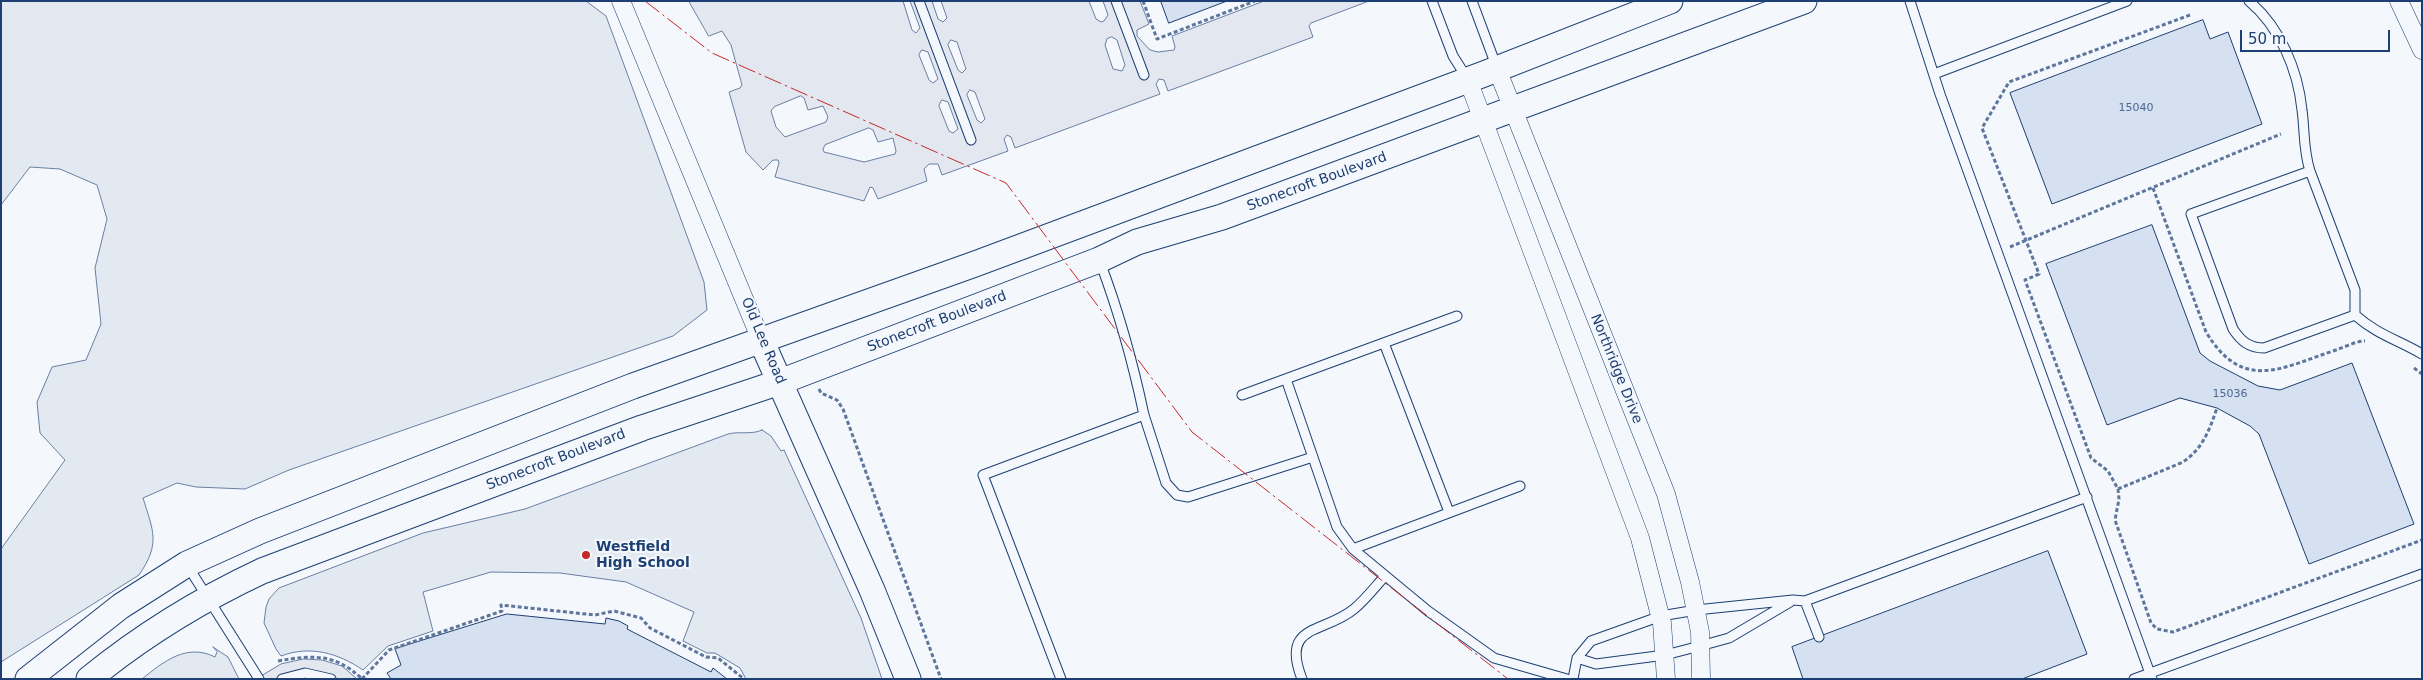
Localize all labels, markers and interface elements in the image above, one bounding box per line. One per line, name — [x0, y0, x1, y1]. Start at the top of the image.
scale bar — [2243, 20, 2393, 52]
text: 50 m — [2248, 30, 2286, 48]
house number: 15040 — [2119, 101, 2153, 115]
street label: Stonecroft Boulevard — [1245, 149, 1389, 215]
street label: Stonecroft Boulevard — [865, 288, 1009, 356]
street label: Old Lee Road — [737, 295, 789, 387]
street label: Northridge Drive — [1586, 312, 1646, 426]
house number: 15036 — [2213, 387, 2247, 401]
street label: Stonecroft Boulevard — [484, 426, 628, 494]
place label: Westfield High School — [596, 539, 690, 572]
marker: Westfield High School — [580, 549, 592, 561]

